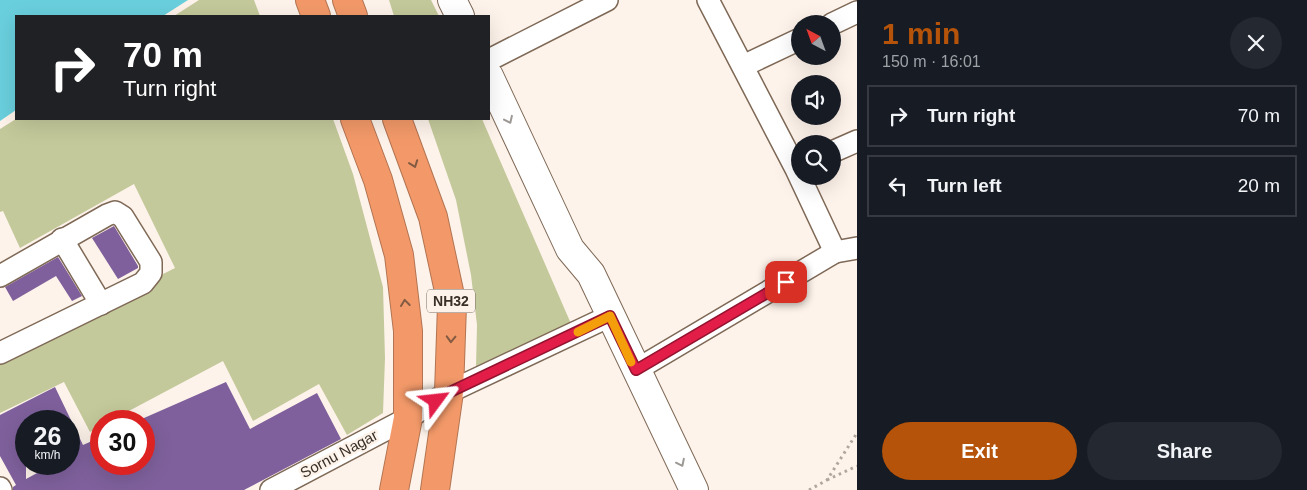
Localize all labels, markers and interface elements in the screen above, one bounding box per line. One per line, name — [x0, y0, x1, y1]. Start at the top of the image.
north arrow — [791, 15, 841, 65]
map controls — [791, 15, 841, 185]
text: 1 min — [882, 17, 960, 50]
button: close — [1230, 17, 1282, 69]
icon: right — [40, 35, 105, 100]
text: 70 m — [123, 35, 203, 74]
text: 150 m · 16:01 — [882, 53, 981, 70]
button: sound — [791, 75, 841, 125]
text: Turn right — [123, 76, 216, 101]
icon: right — [884, 102, 912, 130]
text: Turn right — [927, 105, 1015, 126]
text: 70 m — [1238, 105, 1280, 126]
one-way arrow — [503, 115, 514, 124]
button: search — [791, 135, 841, 185]
one-way arrow — [408, 160, 418, 168]
icon: left — [884, 172, 912, 200]
text: Turn left — [927, 175, 1002, 196]
text: 20 m — [1238, 175, 1280, 196]
pin — [765, 261, 807, 303]
icon: arrive — [772, 268, 800, 296]
road number: NH32 — [427, 290, 475, 312]
one-way arrow — [400, 298, 411, 306]
one-way arrow — [446, 336, 456, 343]
position arrow — [409, 374, 461, 426]
speed limit sign: 30 — [90, 410, 155, 475]
text: 26 — [34, 422, 61, 450]
button: Exit — [882, 422, 1077, 480]
button: Share — [1087, 422, 1282, 480]
street label: Sornu Nagar — [297, 426, 380, 481]
text: km/h — [34, 448, 61, 462]
one-way arrow — [674, 458, 685, 467]

